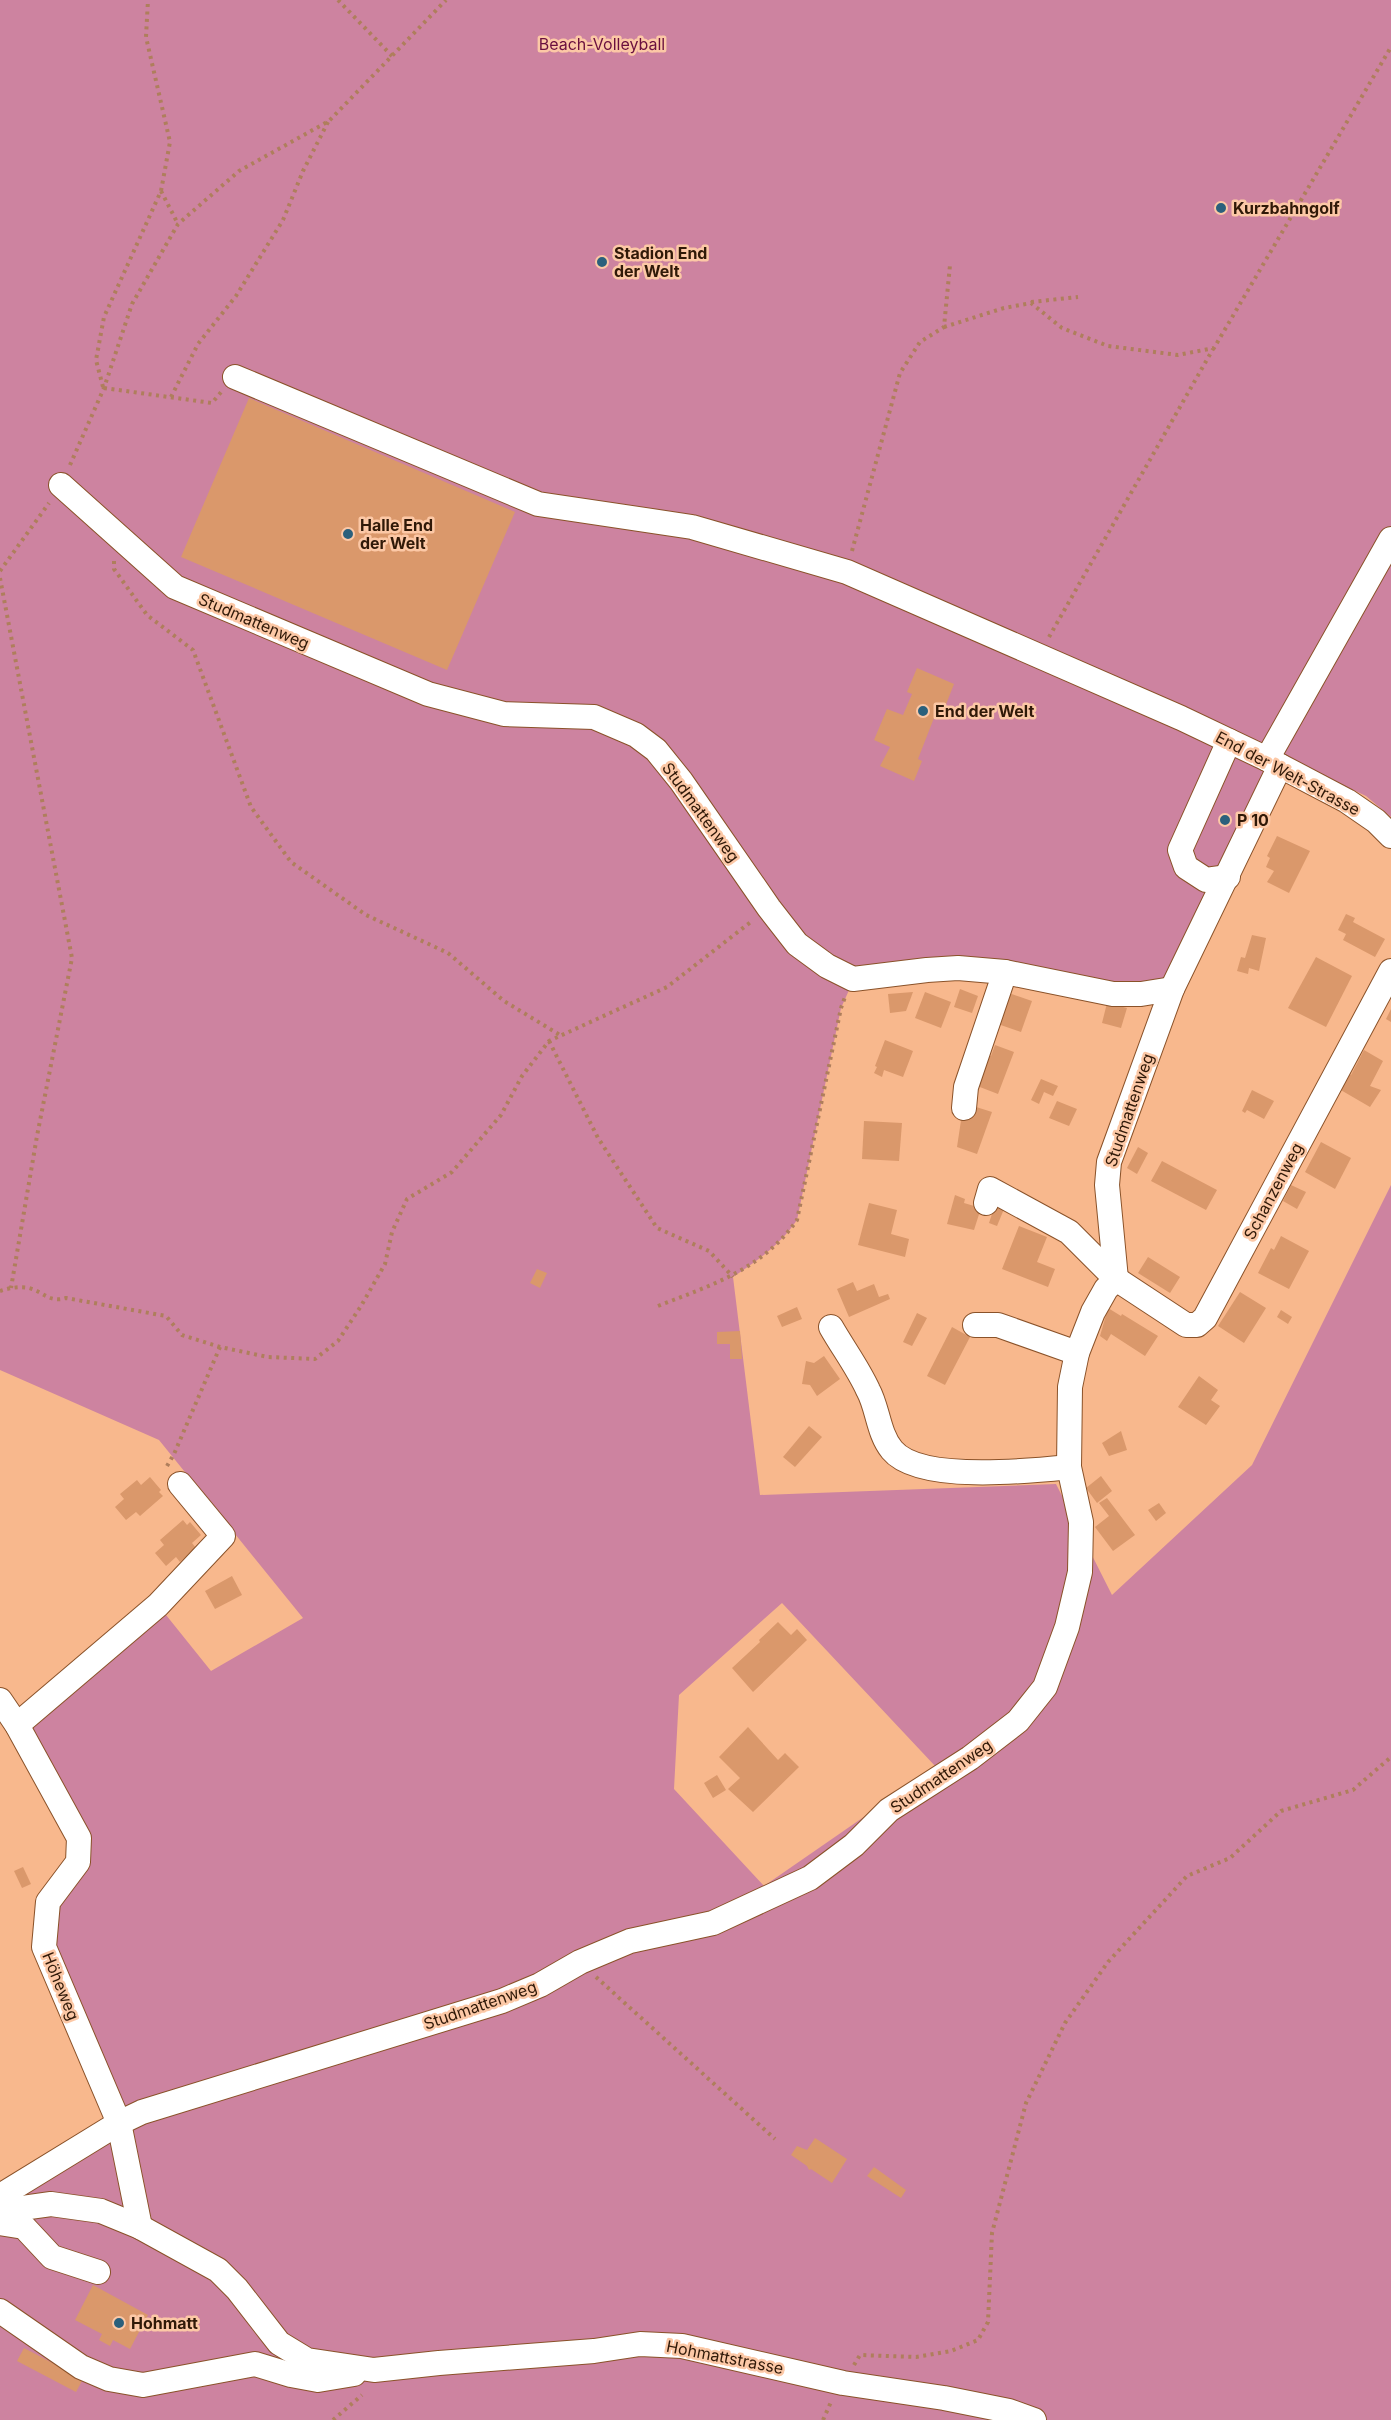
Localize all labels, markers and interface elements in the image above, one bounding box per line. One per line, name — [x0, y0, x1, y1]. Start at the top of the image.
park label: Beach-Volleyball — [539, 34, 665, 54]
place label: Kurzbahngolf — [1233, 198, 1340, 218]
marker: Kurzbahngolf — [1214, 201, 1228, 215]
place label: Stadion End der Welt — [614, 243, 707, 281]
marker: Stadion End der Welt — [595, 255, 609, 269]
place label: Halle End der Welt — [360, 515, 433, 553]
marker: Halle End der Welt — [341, 527, 355, 541]
street label: Studmattenweg — [196, 589, 312, 653]
place label: End der Welt — [935, 701, 1034, 721]
marker: End der Welt — [916, 704, 930, 718]
street label: End der Welt-Strasse — [1212, 727, 1364, 819]
street label: Studmattenweg — [658, 758, 744, 866]
place label: P 10 — [1237, 810, 1269, 830]
marker: P 10 — [1218, 813, 1232, 827]
street label: Studmattenweg — [1100, 1051, 1158, 1169]
street label: Schanzenweg — [1239, 1139, 1307, 1243]
street label: Studmattenweg — [886, 1735, 996, 1817]
street label: Höheweg — [38, 1949, 84, 2023]
street label: Studmattenweg — [421, 1976, 539, 2034]
place label: Hohmatt — [131, 2313, 198, 2333]
marker: Hohmatt — [112, 2316, 126, 2330]
street label: Hohmattstrasse — [665, 2336, 785, 2378]

